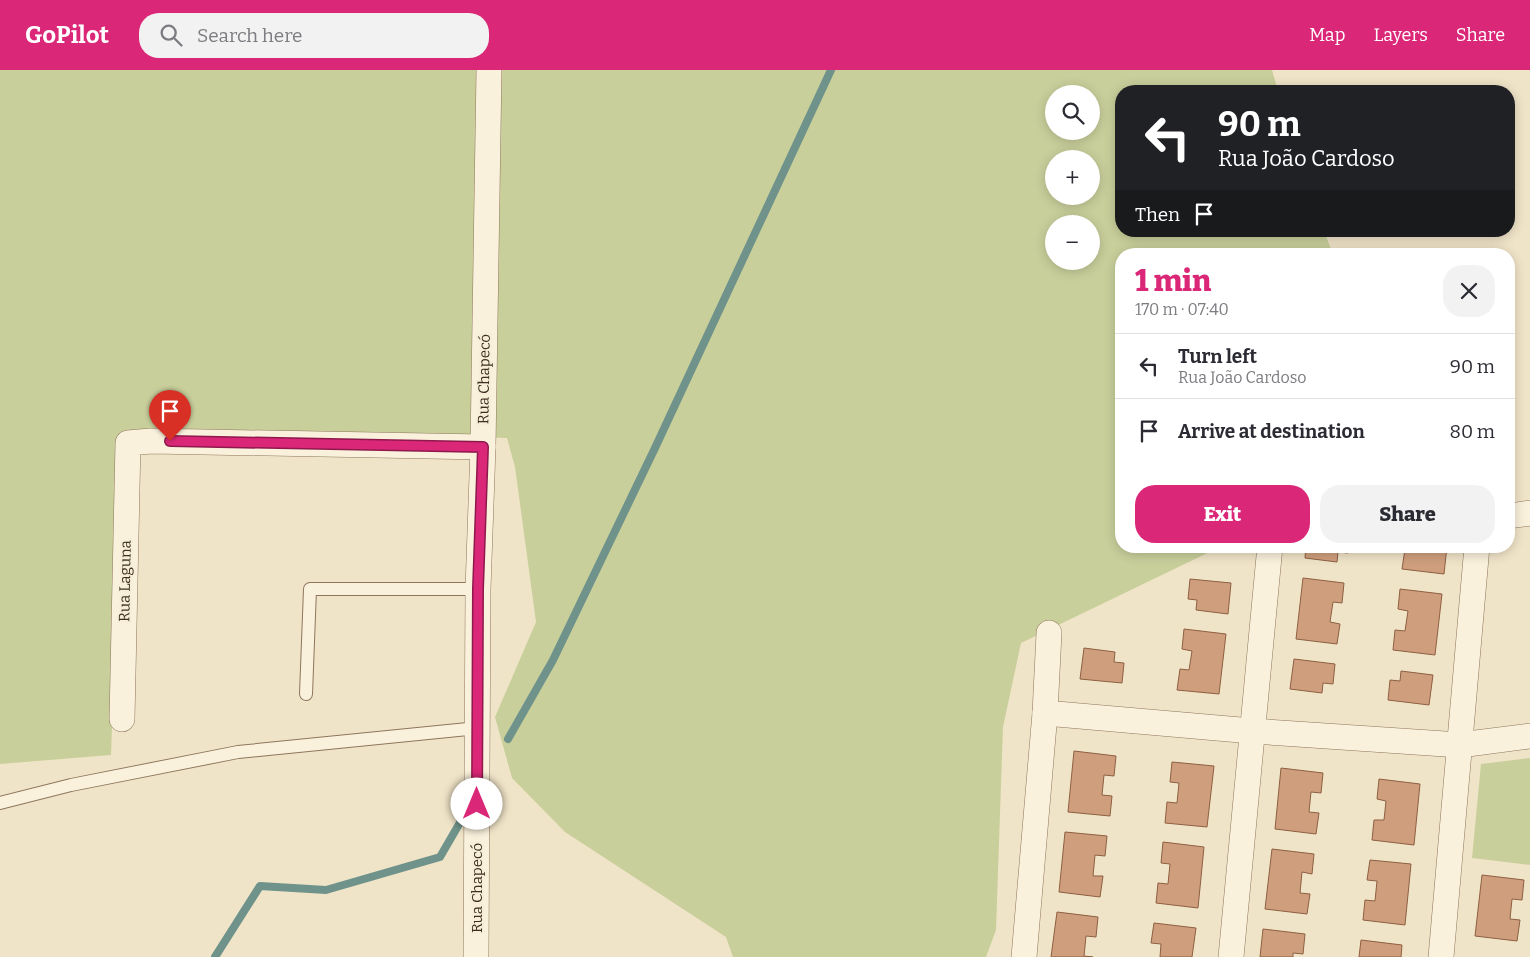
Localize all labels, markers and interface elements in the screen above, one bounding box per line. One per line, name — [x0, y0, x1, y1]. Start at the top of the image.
search box — [139, 13, 489, 58]
text: GoPilot — [25, 21, 109, 49]
icon: search — [157, 21, 185, 49]
text: Search here — [197, 24, 303, 47]
text: Map — [1309, 24, 1345, 46]
text: Layers — [1373, 24, 1428, 46]
text: Share — [1456, 24, 1505, 46]
map controls — [1045, 85, 1100, 270]
button: search — [1045, 85, 1100, 140]
text: 90 m — [1218, 103, 1301, 145]
icon: left — [1135, 105, 1200, 170]
text: Rua João Cardoso — [1218, 145, 1395, 172]
button: + — [1045, 150, 1100, 205]
icon: arrive — [1190, 200, 1218, 228]
text: Then — [1135, 203, 1180, 226]
button: − — [1045, 215, 1100, 270]
text: 1 min — [1135, 263, 1211, 299]
button: close — [1443, 265, 1495, 317]
text: 170 m · 07:40 — [1135, 300, 1229, 319]
street label: Rua Chapecó — [474, 334, 494, 424]
text: Turn left — [1178, 345, 1257, 368]
icon: left — [1135, 352, 1163, 380]
text: 90 m — [1450, 355, 1495, 378]
text: Rua João Cardoso — [1178, 368, 1307, 387]
pin — [149, 390, 191, 441]
icon: arrive — [156, 397, 184, 425]
icon: arrive — [1135, 417, 1163, 445]
text: Arrive at destination — [1178, 420, 1365, 443]
text: 80 m — [1449, 420, 1495, 443]
button: Exit — [1135, 485, 1310, 543]
button: Share — [1320, 485, 1495, 543]
street label: Rua Laguna — [115, 540, 135, 622]
position arrow — [450, 777, 502, 829]
street label: Rua Chapecó — [468, 843, 486, 933]

